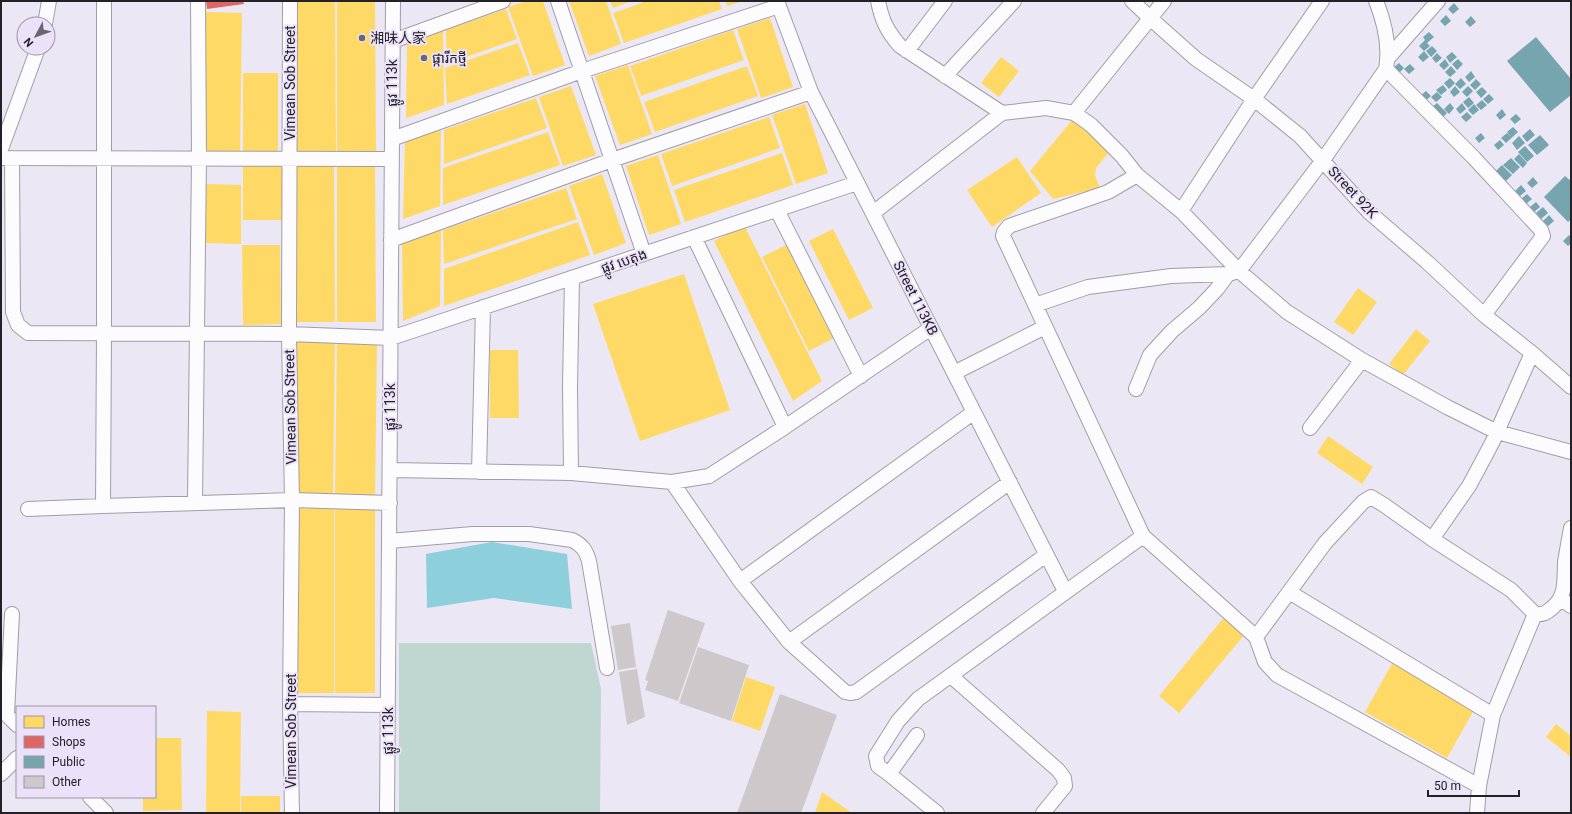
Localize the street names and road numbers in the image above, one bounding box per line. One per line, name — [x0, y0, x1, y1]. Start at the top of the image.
street label: Vimean Sob Street — [282, 25, 298, 141]
street label: ផ្លូវ 113k — [384, 58, 404, 107]
street label: Street 92K — [1325, 163, 1381, 221]
street label: ផ្លូវ បេតុង — [599, 246, 650, 280]
street label: Street 113KB — [890, 258, 942, 338]
street label: Vimean Sob Street — [281, 349, 299, 465]
street label: ផ្លូវ 113k — [382, 382, 402, 431]
street label: Vimean Sob Street — [283, 673, 299, 789]
street label: ផ្លូវ 113k — [380, 706, 400, 755]

